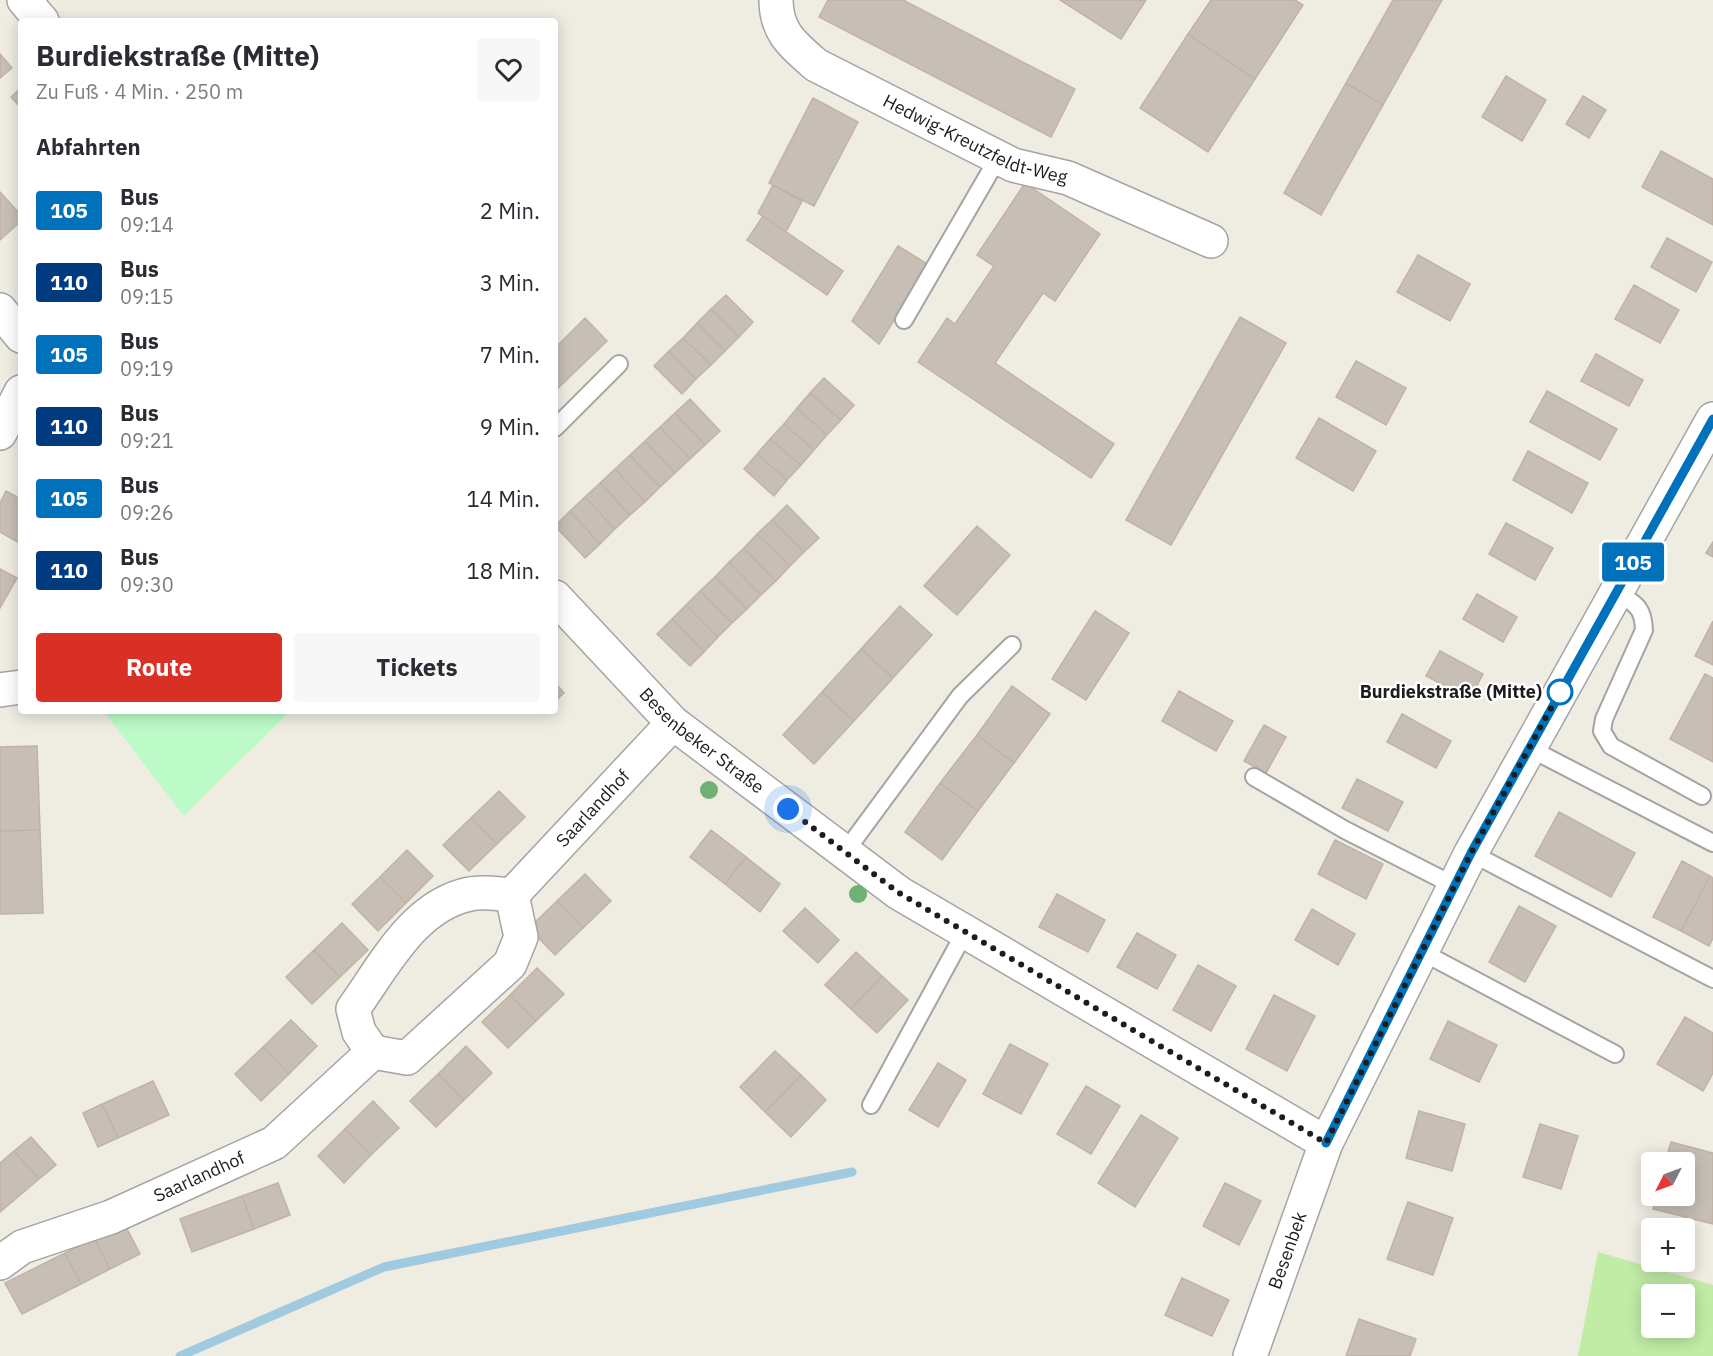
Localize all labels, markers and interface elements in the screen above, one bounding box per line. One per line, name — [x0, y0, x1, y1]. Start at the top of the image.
text: Burdiekstraße (Mitte) — [36, 37, 319, 74]
button: heart — [477, 38, 540, 101]
text: Zu Fuß · 4 Min. · 250 m — [36, 78, 243, 105]
street label: Hedwig-Kreutzfeldt-Weg — [879, 89, 1070, 189]
text: Abfahrten — [36, 132, 141, 161]
text: Bus — [120, 182, 159, 211]
text: 105 — [50, 196, 88, 224]
text: 2 Min. — [480, 196, 540, 225]
text: 09:14 — [120, 211, 174, 238]
text: Bus — [120, 254, 159, 283]
text: 110 — [50, 268, 88, 296]
text: 3 Min. — [480, 268, 540, 297]
text: 09:15 — [120, 283, 174, 310]
text: Bus — [120, 326, 159, 355]
text: 105 — [50, 340, 88, 368]
text: 7 Min. — [480, 340, 540, 369]
text: 09:19 — [120, 355, 174, 382]
text: Bus — [120, 398, 159, 427]
text: 110 — [50, 412, 88, 440]
text: 9 Min. — [480, 412, 540, 441]
text: 09:21 — [120, 427, 174, 454]
text: Bus — [120, 470, 159, 499]
text: 105 — [50, 484, 88, 512]
text: 14 Min. — [467, 484, 540, 513]
text: 09:26 — [120, 499, 174, 526]
text: Bus — [120, 542, 159, 571]
line badge: 105 — [1598, 542, 1668, 582]
text: 105 — [1614, 548, 1652, 576]
text: 110 — [50, 556, 88, 584]
text: 18 Min. — [467, 556, 540, 585]
text: 09:30 — [120, 571, 174, 598]
button: Route — [36, 633, 282, 702]
button: Tickets — [294, 633, 540, 702]
marker: Burdiekstraße (Mitte) — [1547, 679, 1573, 705]
place label: Burdiekstraße (Mitte) — [1360, 680, 1542, 703]
street label: Besenbeker Straße — [635, 683, 769, 799]
street label: Saarlandhof — [551, 764, 635, 852]
your location — [773, 794, 803, 824]
street label: Saarlandhof — [150, 1146, 248, 1207]
north arrow — [1641, 1152, 1695, 1206]
map controls — [1641, 1152, 1695, 1338]
street label: Besenbek — [1263, 1208, 1312, 1292]
button: + — [1641, 1218, 1695, 1272]
button: − — [1641, 1284, 1695, 1338]

